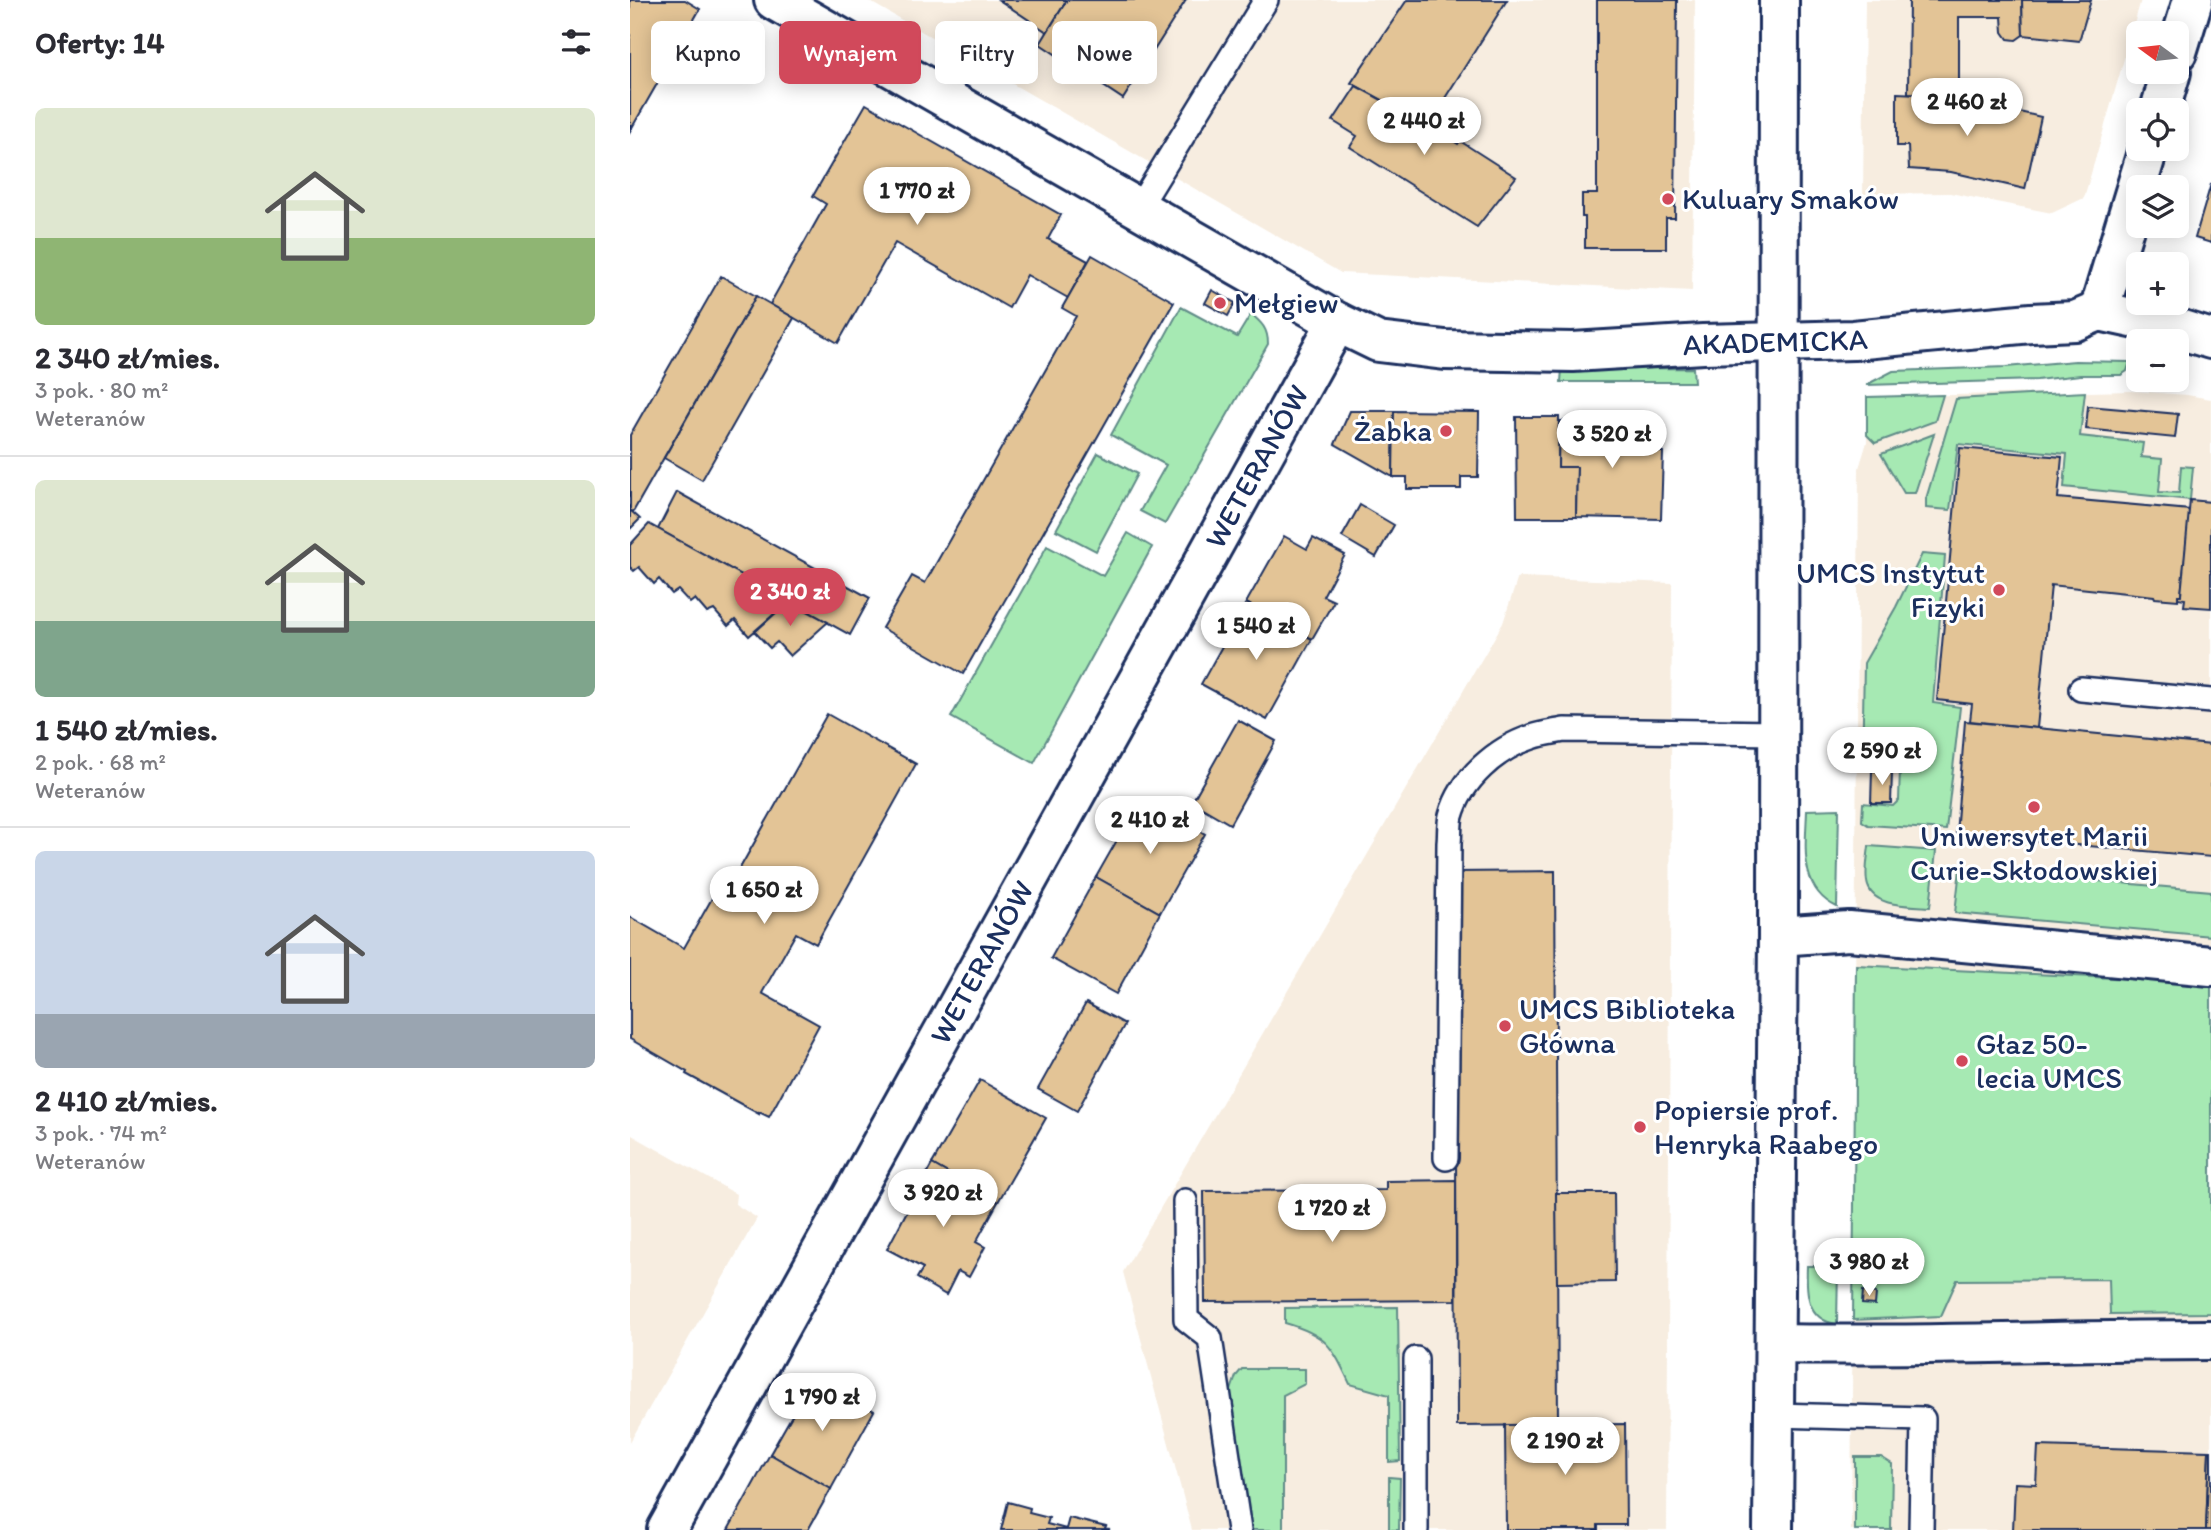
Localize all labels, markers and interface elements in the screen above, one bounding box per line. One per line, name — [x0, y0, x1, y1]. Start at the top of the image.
chip: Kupno — [651, 21, 765, 84]
chip: Wynajem — [779, 21, 921, 84]
chip: Filtry — [935, 21, 1038, 84]
chip: Nowe — [1052, 21, 1157, 84]
north arrow — [2126, 21, 2189, 84]
map controls — [2126, 21, 2189, 392]
icon: filters — [557, 23, 595, 61]
text: Oferty: 14 — [35, 24, 164, 61]
pin: 2 460 zł — [1895, 78, 2039, 138]
text: 2 460 zł — [1927, 87, 2007, 115]
pin: 2 440 zł — [1352, 97, 1496, 157]
button: locate — [2126, 98, 2189, 161]
text: 2 440 zł — [1383, 106, 1465, 134]
icon: home — [252, 153, 378, 279]
pin: 1 770 zł — [845, 168, 989, 227]
button: layers — [2126, 175, 2189, 238]
text: 1 770 zł — [879, 176, 955, 204]
place label: Kuluary Smaków — [1682, 180, 1899, 217]
marker: Kuluary Smaków — [1660, 191, 1676, 207]
button: + — [2126, 252, 2189, 315]
place label: Mełgiew — [1234, 284, 1338, 321]
marker: Mełgiew — [1212, 295, 1228, 311]
street label: AKADEMICKA — [1681, 320, 1869, 363]
button: − — [2126, 329, 2189, 392]
text: 2 340 zł/mies. — [35, 339, 220, 376]
text: 3 pok. · 80 m² — [35, 376, 168, 404]
street label: WETERANÓW — [1196, 378, 1316, 555]
text: Weteranów — [35, 404, 146, 432]
pin: 3 520 zł — [1540, 410, 1684, 470]
place label: Żabka — [1354, 412, 1432, 449]
text: 3 520 zł — [1573, 419, 1651, 447]
marker: Żabka — [1438, 423, 1454, 439]
icon: home — [252, 525, 378, 651]
place label: UMCS Instytut Fizyki — [1796, 554, 1985, 625]
pin: 2 340 zł — [718, 568, 862, 628]
text: 2 340 zł — [750, 577, 830, 605]
marker: UMCS Instytut Fizyki — [1991, 582, 2007, 598]
pin: 1 540 zł — [1184, 602, 1328, 662]
text: 1 540 zł — [1217, 611, 1295, 639]
text: 1 540 zł/mies. — [35, 711, 218, 748]
pin: 2 590 zł — [1810, 728, 1954, 787]
text: 2 590 zł — [1843, 736, 1921, 764]
text: 2 pok. · 68 m² — [35, 748, 166, 776]
text: Weteranów — [35, 776, 146, 804]
pin: 2 410 zł — [1078, 796, 1222, 856]
marker: Uniwersytet Marii Curie-Skłodowskiej — [2026, 799, 2042, 815]
text: 2 410 zł — [1111, 805, 1189, 833]
place label: Uniwersytet Marii Curie-Skłodowskiej — [1910, 817, 2158, 888]
pin: 1 650 zł — [692, 866, 836, 926]
street label: WETERANÓW — [921, 874, 1041, 1050]
text: 1 650 zł — [726, 875, 802, 903]
icon: home — [252, 896, 378, 1022]
place label: UMCS Biblioteka Główna — [1519, 990, 1736, 1061]
marker: UMCS Biblioteka Główna — [1497, 1018, 1513, 1034]
place label: Głaz 50- lecia UMCS — [1976, 1025, 2122, 1096]
marker: Głaz 50- lecia UMCS — [1954, 1053, 1970, 1069]
text: 2 410 zł/mies. — [35, 1082, 218, 1119]
place label: Popiersie prof. Henryka Raabego — [1654, 1091, 1878, 1162]
text: 3 pok. · 74 m² — [35, 1119, 167, 1147]
marker: Popiersie prof. Henryka Raabego — [1632, 1119, 1648, 1135]
text: Weteranów — [35, 1147, 146, 1175]
pin: 3 920 zł — [871, 1170, 1015, 1229]
text: 3 920 zł — [904, 1178, 982, 1206]
pin: 1 720 zł — [1260, 1184, 1404, 1244]
text: 1 720 zł — [1294, 1193, 1370, 1221]
pin: 3 980 zł — [1797, 1238, 1941, 1298]
text: 3 980 zł — [1830, 1247, 1908, 1275]
pin: 1 790 zł — [750, 1374, 894, 1433]
text: 1 790 zł — [784, 1382, 860, 1410]
pin: 2 190 zł — [1493, 1418, 1637, 1477]
text: 2 190 zł — [1527, 1426, 1603, 1454]

